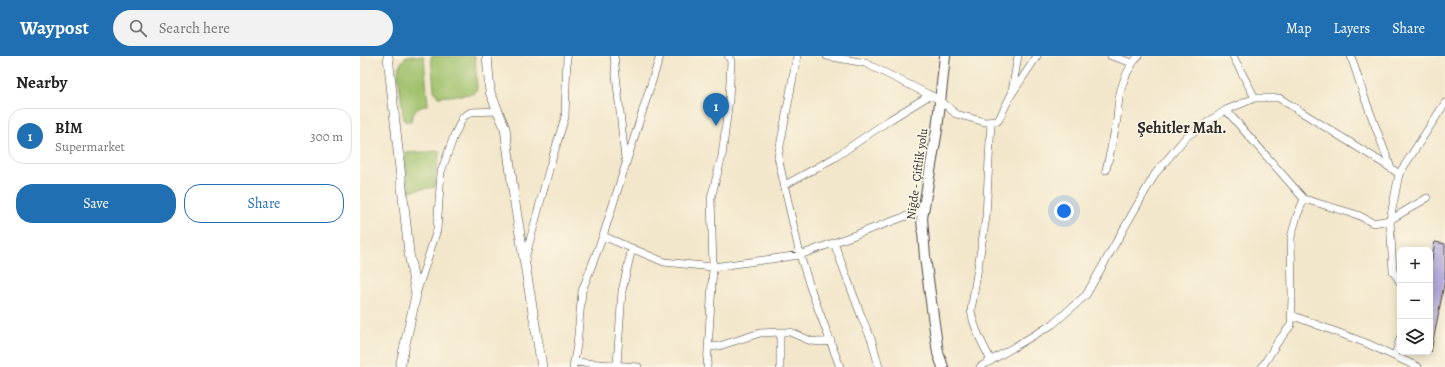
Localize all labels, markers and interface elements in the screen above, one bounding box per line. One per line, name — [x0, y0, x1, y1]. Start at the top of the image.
search box — [113, 10, 393, 46]
text: Waypost — [20, 15, 89, 41]
icon: search — [127, 17, 149, 39]
text: Search here — [159, 18, 230, 38]
text: Map — [1286, 19, 1312, 38]
text: Layers — [1334, 19, 1370, 38]
text: Share — [1392, 19, 1425, 38]
text: Nearby — [16, 71, 67, 94]
pin: 1 — [703, 93, 729, 126]
district label: Şehitler Mah. — [1137, 117, 1227, 139]
text: BİM — [55, 118, 83, 138]
street label: Niğde - Çiftlik yolu — [903, 127, 931, 221]
text: 1 — [28, 128, 32, 145]
text: 300 m — [310, 128, 343, 145]
text: Supermarket — [55, 138, 125, 155]
button: Save — [16, 184, 176, 223]
button: Share — [184, 184, 344, 223]
your location — [1054, 201, 1074, 221]
map controls — [1397, 247, 1433, 355]
button: + — [1397, 247, 1433, 283]
button: − — [1397, 283, 1433, 319]
button: layers — [1397, 319, 1433, 355]

